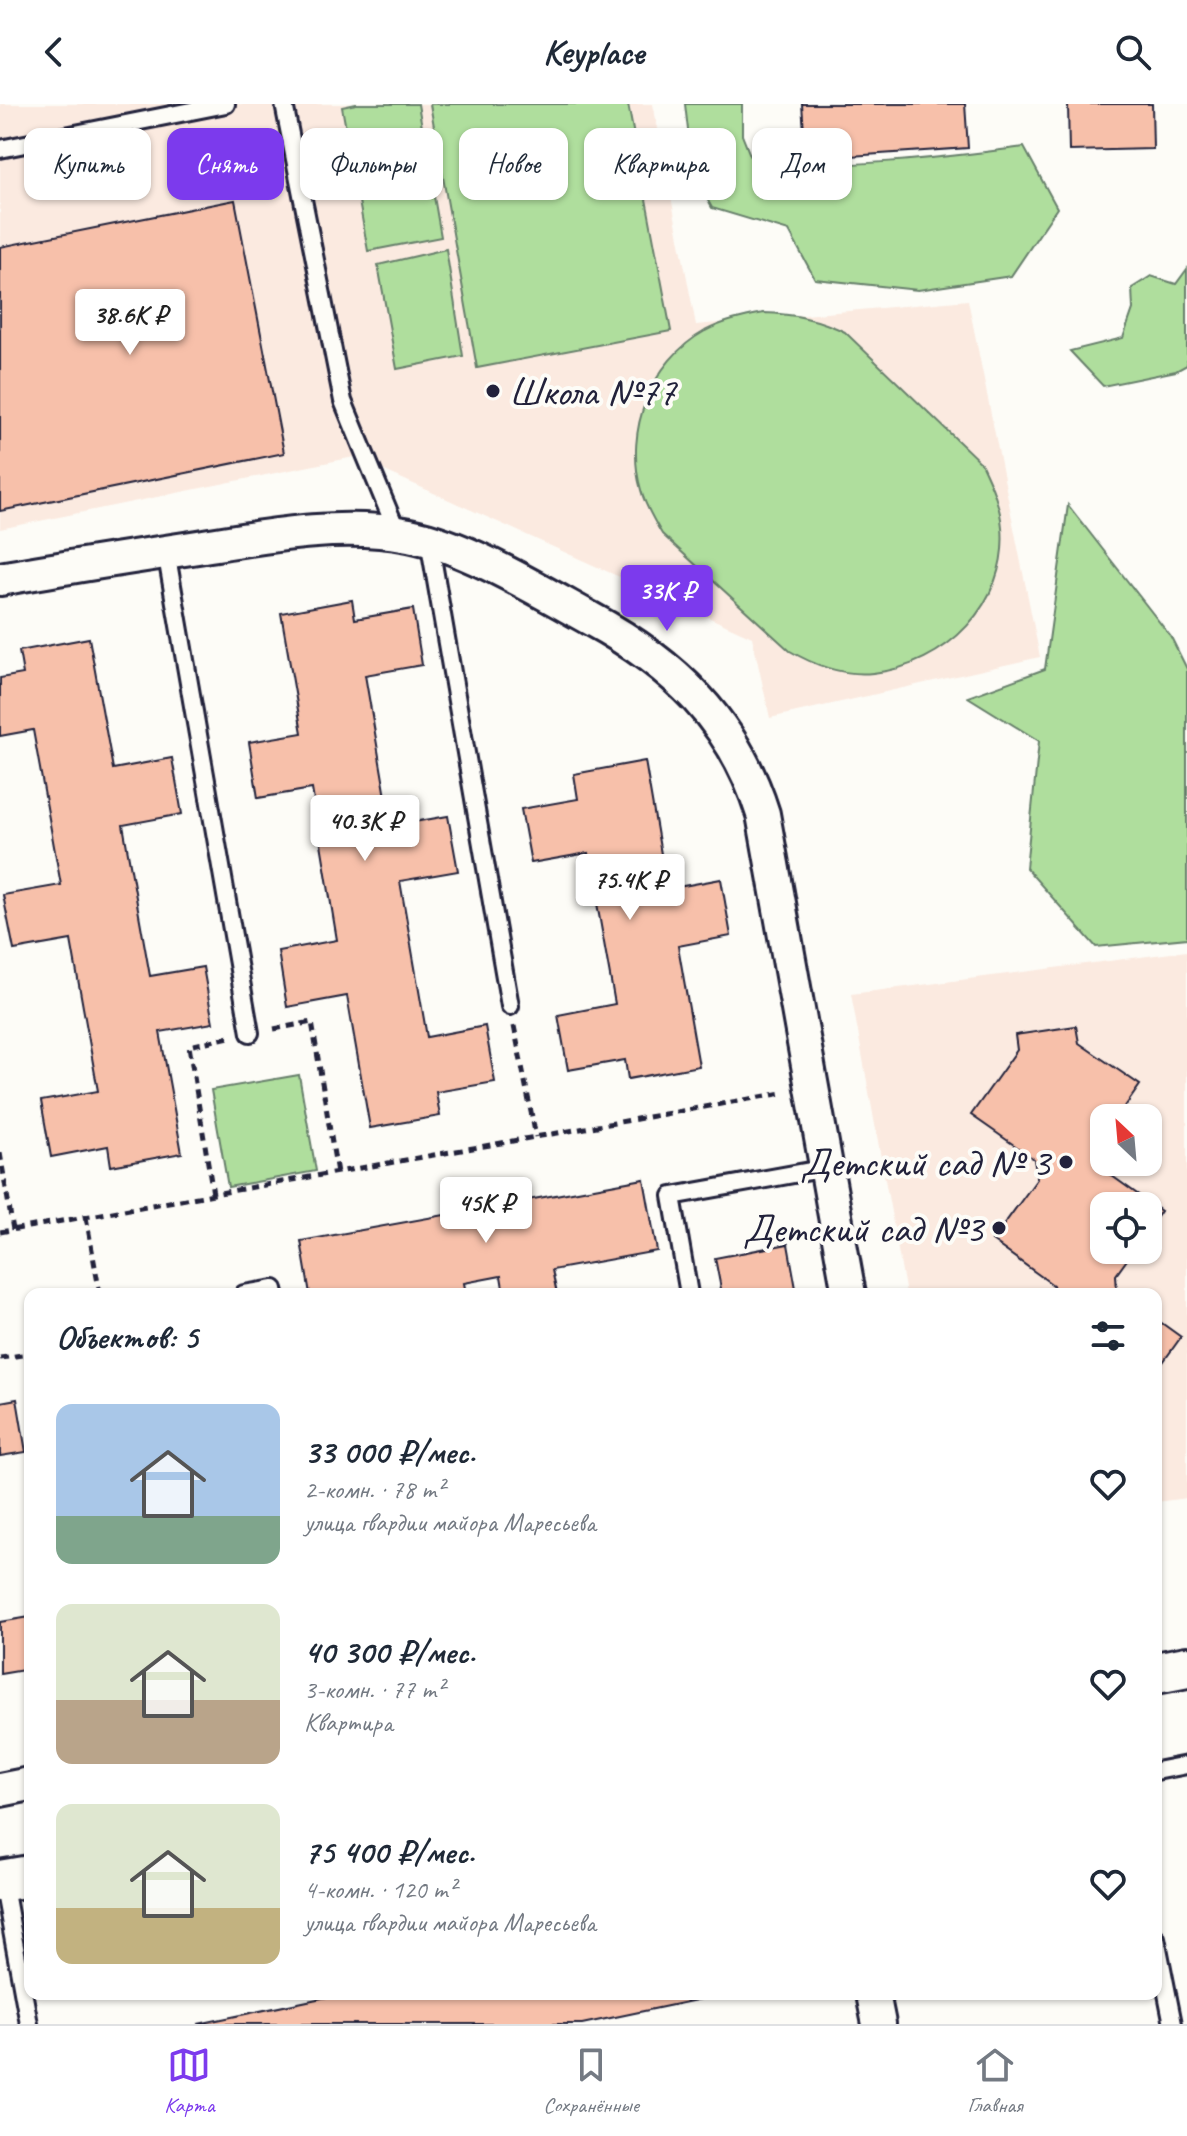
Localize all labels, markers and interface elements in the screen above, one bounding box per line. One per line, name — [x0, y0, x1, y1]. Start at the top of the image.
text: Keyplace — [543, 29, 644, 75]
icon: back — [32, 30, 76, 74]
icon: search — [1111, 30, 1155, 74]
chip: Купить — [24, 128, 151, 200]
chip: Снять — [167, 128, 284, 200]
chip: Фильтры — [300, 128, 443, 200]
chip: Новое — [459, 128, 568, 200]
chip: Квартира — [584, 128, 736, 200]
chip: Дом — [752, 128, 852, 200]
pin: 38.6K ₽ — [56, 289, 204, 357]
text: 38.6K ₽ — [93, 298, 167, 331]
place label: Школа №77 — [509, 367, 678, 417]
marker: Школа №77 — [484, 382, 502, 400]
pin: 33K ₽ — [611, 565, 723, 633]
text: 33K ₽ — [639, 574, 695, 607]
pin: 40.3K ₽ — [291, 795, 439, 863]
text: 40.3K ₽ — [328, 804, 402, 837]
pin: 75.4K ₽ — [556, 854, 704, 922]
text: 75.4K ₽ — [594, 863, 666, 896]
north arrow — [1090, 1104, 1162, 1176]
map controls — [1090, 1104, 1162, 1264]
place label: Детский сад № 3 — [800, 1138, 1053, 1188]
marker: Детский сад № 3 — [1057, 1153, 1075, 1171]
pin: 45K ₽ — [430, 1177, 542, 1245]
text: 45K ₽ — [458, 1186, 514, 1219]
button: locate — [1090, 1192, 1162, 1264]
place label: Детский сад №3 — [743, 1204, 986, 1254]
marker: Детский сад №3 — [990, 1219, 1008, 1237]
icon: filters — [1086, 1314, 1130, 1358]
text: Объектов: 5 — [56, 1315, 198, 1358]
text: 33 000 ₽/мес. — [304, 1430, 475, 1473]
icon: home — [120, 1436, 216, 1532]
icon: heart — [1086, 1462, 1130, 1506]
text: 2-комн. · 78 m² — [304, 1473, 444, 1506]
text: улица гвардии майора Маресьева — [304, 1506, 596, 1539]
text: 40 300 ₽/мес. — [304, 1630, 475, 1673]
icon: home — [120, 1636, 216, 1732]
icon: heart — [1086, 1662, 1130, 1706]
text: 3-комн. · 77 m² — [304, 1673, 444, 1706]
text: Квартира — [304, 1706, 393, 1739]
text: 75 400 ₽/мес. — [304, 1830, 475, 1873]
icon: home — [120, 1836, 216, 1932]
icon: heart — [1086, 1862, 1130, 1906]
text: 4-комн. · 120 m² — [304, 1873, 456, 1906]
text: улица гвардии майора Маресьева — [304, 1906, 596, 1939]
tab: Карта — [164, 2043, 215, 2119]
tab: Сохранённые — [543, 2043, 639, 2119]
tab: Главная — [968, 2043, 1023, 2119]

